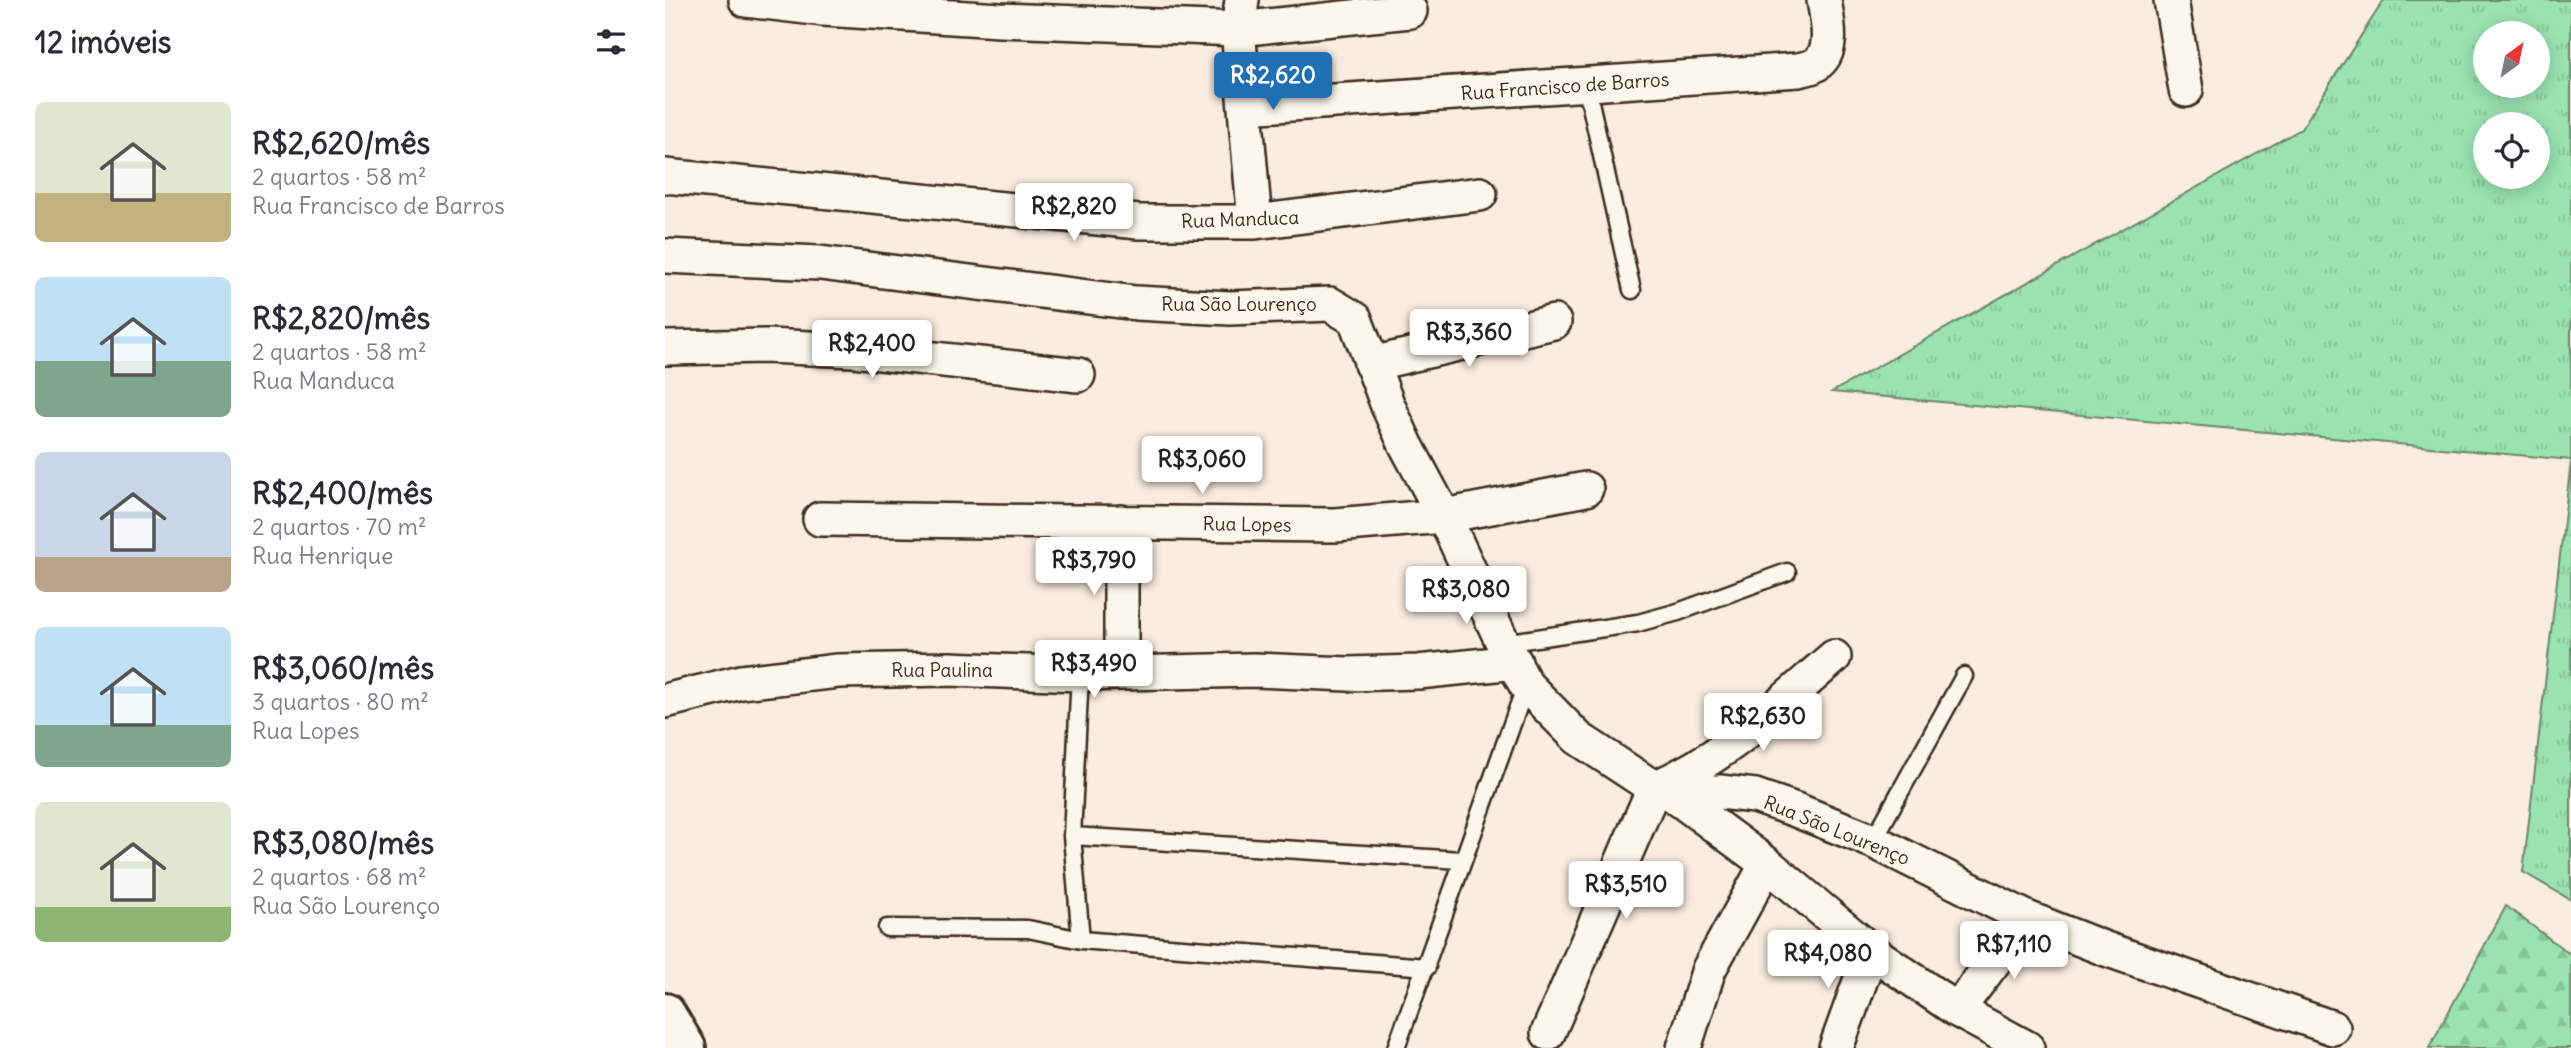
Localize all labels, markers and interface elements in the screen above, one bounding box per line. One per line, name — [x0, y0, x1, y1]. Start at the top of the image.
north arrow — [2473, 21, 2550, 98]
map controls — [2473, 21, 2550, 189]
text: 12 imóveis — [35, 23, 171, 61]
icon: filters — [592, 23, 630, 61]
pin: R$2,620 — [1208, 52, 1338, 112]
text: R$2,620 — [1230, 60, 1316, 89]
street label: Rua Francisco de Barros — [1460, 67, 1670, 105]
button: locate — [2473, 112, 2550, 189]
text: R$2,620/mês — [252, 124, 430, 162]
icon: home — [91, 130, 175, 214]
text: 2 quartos · 58 m² — [252, 162, 427, 191]
pin: R$2,820 — [1009, 184, 1139, 243]
text: Rua Francisco de Barros — [252, 191, 505, 220]
text: R$2,820 — [1031, 191, 1117, 220]
street label: Rua Manduca — [1181, 205, 1300, 233]
street label: Rua São Lourenço — [1161, 292, 1317, 316]
text: R$2,820/mês — [252, 299, 430, 337]
icon: home — [91, 305, 175, 389]
pin: R$3,360 — [1404, 310, 1534, 369]
text: R$3,360 — [1426, 317, 1512, 346]
pin: R$2,400 — [807, 320, 937, 380]
text: R$2,400 — [828, 328, 916, 357]
text: 2 quartos · 58 m² — [252, 337, 427, 366]
text: Rua Manduca — [252, 366, 395, 395]
pin: R$3,060 — [1137, 436, 1267, 496]
text: R$3,060 — [1158, 444, 1246, 473]
text: R$2,400/mês — [252, 474, 433, 512]
icon: home — [91, 480, 175, 564]
street label: Rua Lopes — [1202, 511, 1292, 537]
text: 2 quartos · 70 m² — [252, 512, 427, 541]
pin: R$3,790 — [1029, 538, 1159, 597]
text: Rua Henrique — [252, 541, 393, 570]
text: R$3,790 — [1052, 545, 1136, 574]
pin: R$3,080 — [1401, 566, 1531, 626]
text: R$3,080 — [1422, 574, 1510, 603]
pin: R$3,490 — [1029, 640, 1159, 700]
text: R$3,490 — [1051, 648, 1137, 677]
text: R$3,060/mês — [252, 649, 434, 687]
icon: home — [91, 655, 175, 739]
street label: Rua Paulina — [891, 658, 993, 682]
text: 3 quartos · 80 m² — [252, 687, 429, 716]
pin: R$2,630 — [1698, 694, 1828, 753]
text: R$2,630 — [1720, 701, 1806, 730]
text: Rua Lopes — [252, 716, 360, 745]
street label: Rua São Lourenço — [1760, 790, 1914, 870]
text: R$3,080/mês — [252, 824, 434, 862]
icon: home — [91, 830, 175, 914]
text: 2 quartos · 68 m² — [252, 862, 427, 891]
pin: R$3,510 — [1561, 862, 1691, 921]
text: R$3,510 — [1585, 869, 1667, 898]
text: Rua São Lourenço — [252, 891, 440, 920]
pin: R$7,110 — [1949, 922, 2079, 981]
text: R$7,110 — [1976, 929, 2052, 958]
pin: R$4,080 — [1763, 930, 1893, 990]
text: R$4,080 — [1783, 938, 1873, 967]

